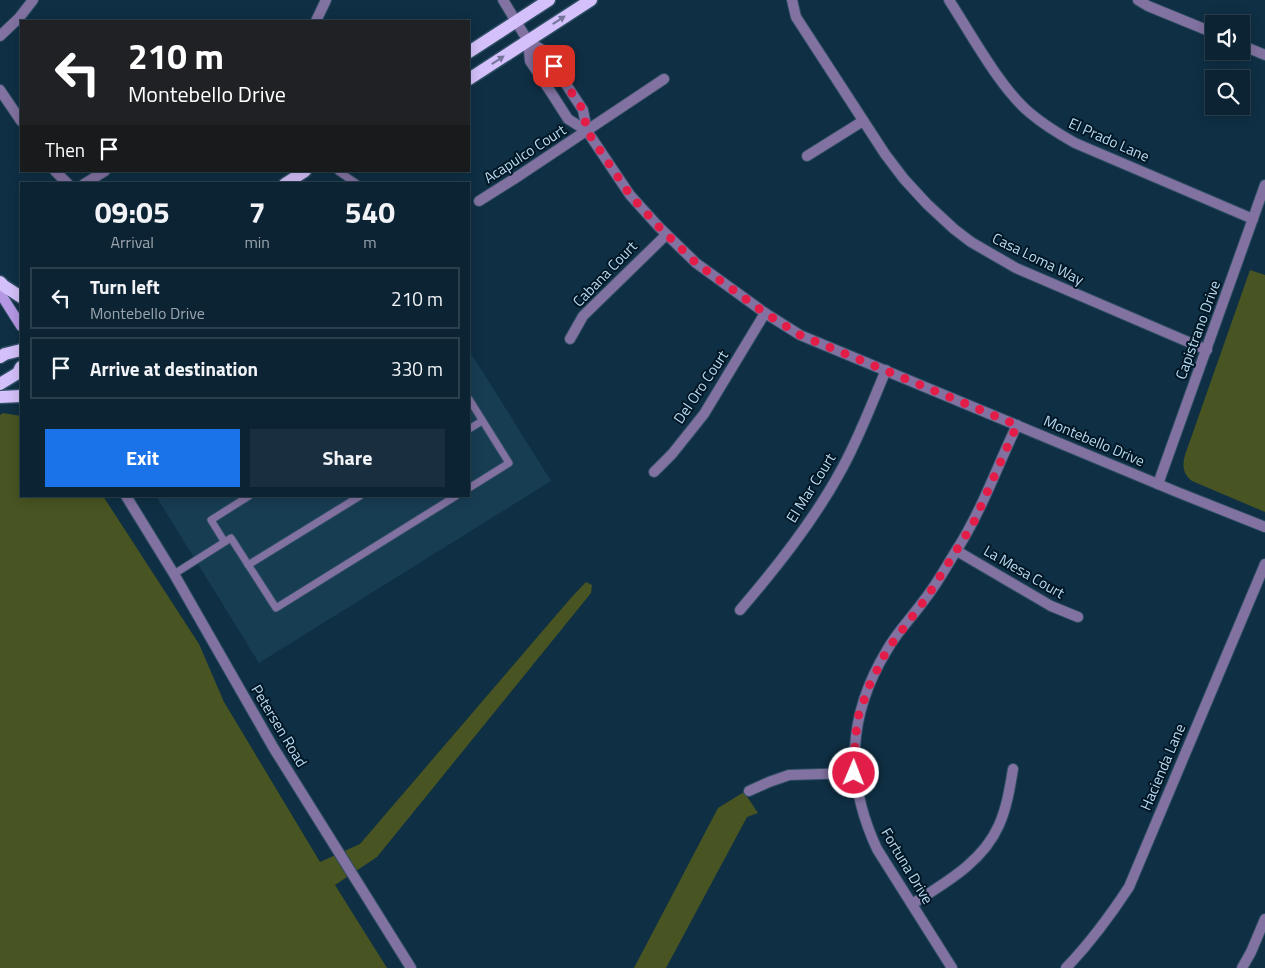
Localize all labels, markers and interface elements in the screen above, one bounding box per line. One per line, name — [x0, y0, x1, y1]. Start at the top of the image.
map controls — [1205, 15, 1250, 115]
button: sound — [1205, 15, 1250, 60]
one-way arrow — [553, 16, 566, 25]
text: 210 m — [128, 29, 224, 83]
icon: left — [45, 40, 110, 105]
pin — [533, 45, 575, 87]
icon: arrive — [540, 52, 568, 80]
one-way arrow — [492, 55, 505, 65]
button: search — [1205, 70, 1250, 115]
text: Montebello Drive — [128, 77, 286, 111]
street label: El Prado Lane — [1065, 112, 1153, 168]
street label: Acapulco Court — [479, 118, 571, 189]
text: Then — [45, 135, 85, 164]
icon: arrive — [95, 135, 123, 163]
text: 09:05 — [95, 189, 170, 235]
text: 7 — [249, 189, 266, 235]
text: 540 — [345, 189, 395, 235]
street label: Casa Loma Way — [988, 226, 1088, 291]
text: Arrival — [111, 230, 154, 254]
text: min — [244, 230, 270, 254]
text: m — [363, 230, 377, 254]
street label: Cabana Court — [567, 235, 643, 312]
text: Turn left — [90, 272, 160, 301]
street label: Capistrano Drive — [1169, 277, 1226, 383]
icon: left — [47, 284, 75, 312]
text: 210 m — [391, 284, 443, 313]
text: Montebello Drive — [90, 301, 205, 325]
street label: Del Oro Court — [667, 345, 734, 428]
icon: arrive — [47, 354, 75, 382]
text: Arrive at destination — [90, 354, 258, 383]
text: 330 m — [391, 354, 443, 383]
street label: Montebello Drive — [1040, 409, 1148, 472]
button: Exit — [45, 429, 240, 487]
button: Share — [250, 429, 445, 487]
street label: El Mar Court — [780, 448, 841, 527]
street label: La Mesa Court — [979, 539, 1070, 604]
street label: Petersen Road — [246, 680, 313, 771]
street label: Hacienda Lane — [1134, 720, 1191, 814]
position arrow — [827, 746, 879, 798]
street label: Fortuna Drive — [876, 823, 939, 908]

